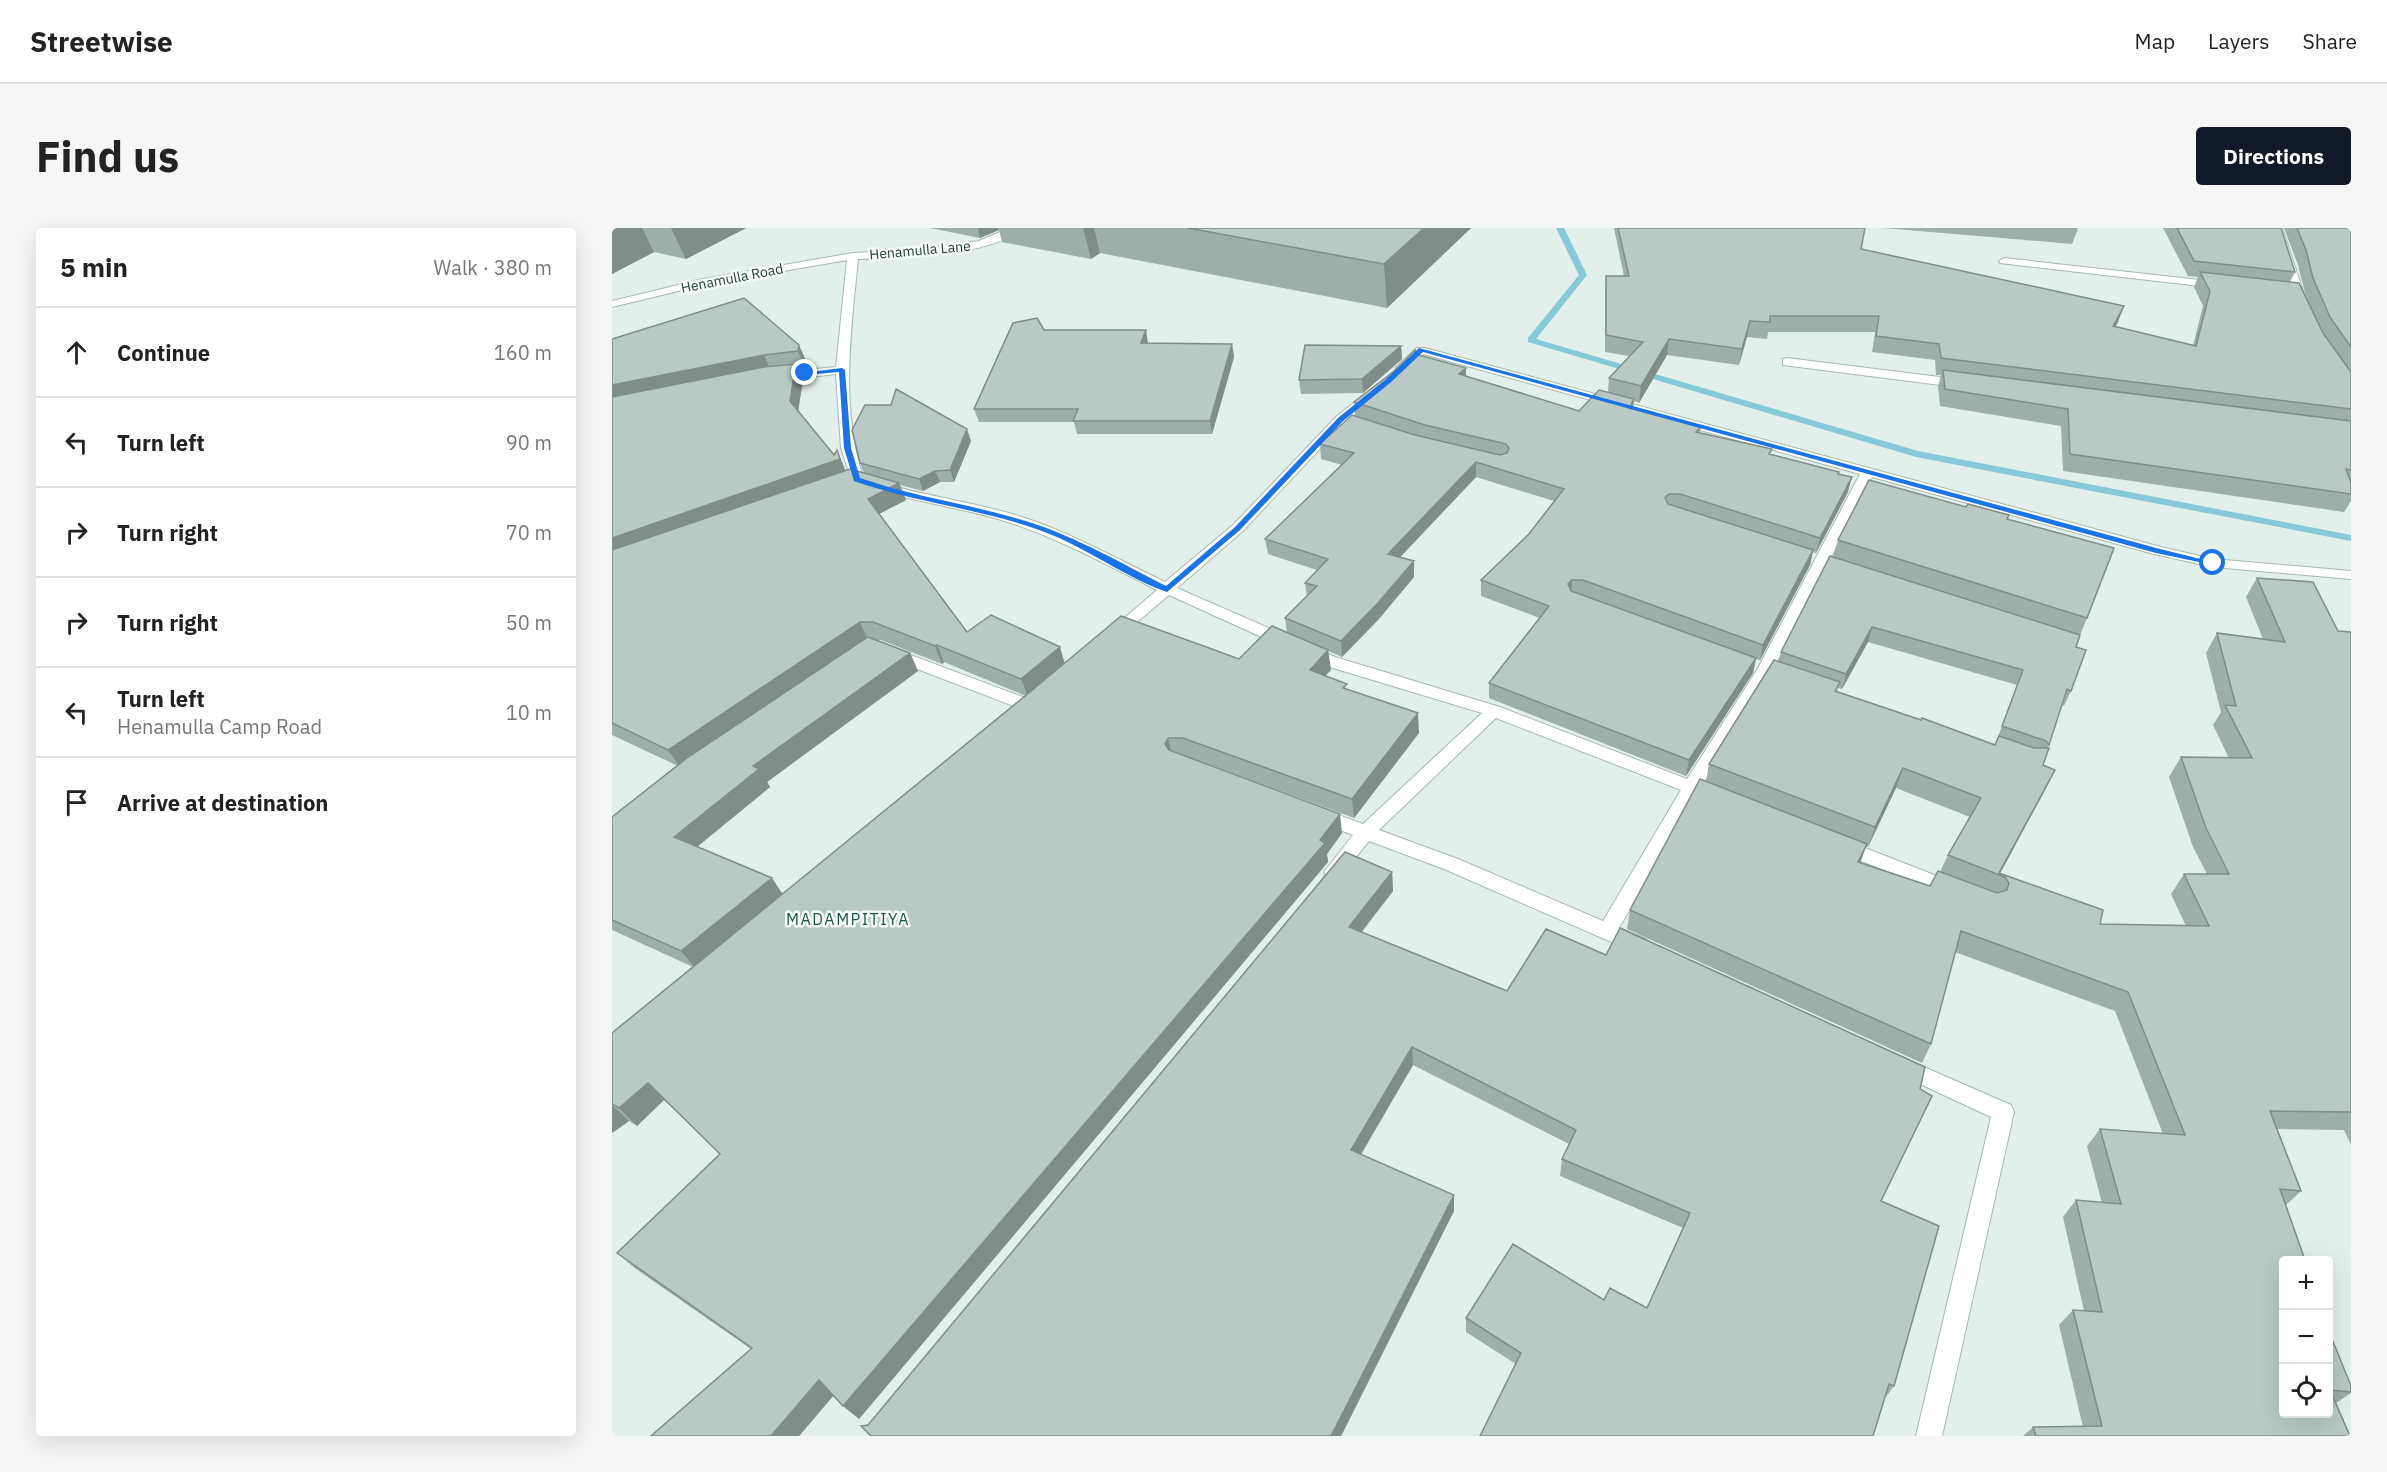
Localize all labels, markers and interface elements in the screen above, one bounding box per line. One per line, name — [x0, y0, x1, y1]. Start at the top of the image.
text: Streetwise — [30, 23, 173, 60]
text: Map — [2135, 27, 2175, 55]
text: Layers — [2208, 27, 2270, 55]
text: Share — [2303, 27, 2357, 55]
button: Directions — [2196, 127, 2351, 185]
text: Find us — [36, 129, 179, 184]
street label: Henamulla Lane — [869, 237, 972, 263]
text: 5 min — [60, 250, 128, 284]
text: Walk · 380 m — [434, 254, 552, 281]
street label: Henamulla Road — [679, 259, 785, 297]
icon: ahead — [60, 336, 93, 369]
text: Continue — [117, 338, 210, 367]
text: 160 m — [494, 339, 552, 366]
route end — [791, 359, 817, 385]
icon: left — [60, 426, 93, 459]
text: Turn left — [117, 428, 205, 457]
text: 90 m — [506, 429, 552, 456]
icon: right — [60, 516, 93, 549]
text: Turn right — [117, 518, 218, 547]
text: 70 m — [506, 519, 552, 546]
route start — [2199, 549, 2225, 575]
icon: right — [60, 606, 93, 639]
text: Turn right — [117, 608, 218, 637]
text: 50 m — [506, 609, 552, 636]
text: Turn left — [117, 684, 205, 713]
icon: left — [60, 696, 93, 729]
text: 10 m — [506, 699, 552, 726]
text: Henamulla Camp Road — [117, 713, 322, 740]
icon: arrive — [60, 786, 93, 819]
text: Arrive at destination — [117, 788, 328, 817]
district label: MADAMPITIYA — [786, 909, 910, 929]
map controls — [2279, 1256, 2333, 1418]
button: + — [2279, 1256, 2333, 1310]
button: − — [2279, 1310, 2333, 1364]
button: locate — [2279, 1364, 2333, 1418]

